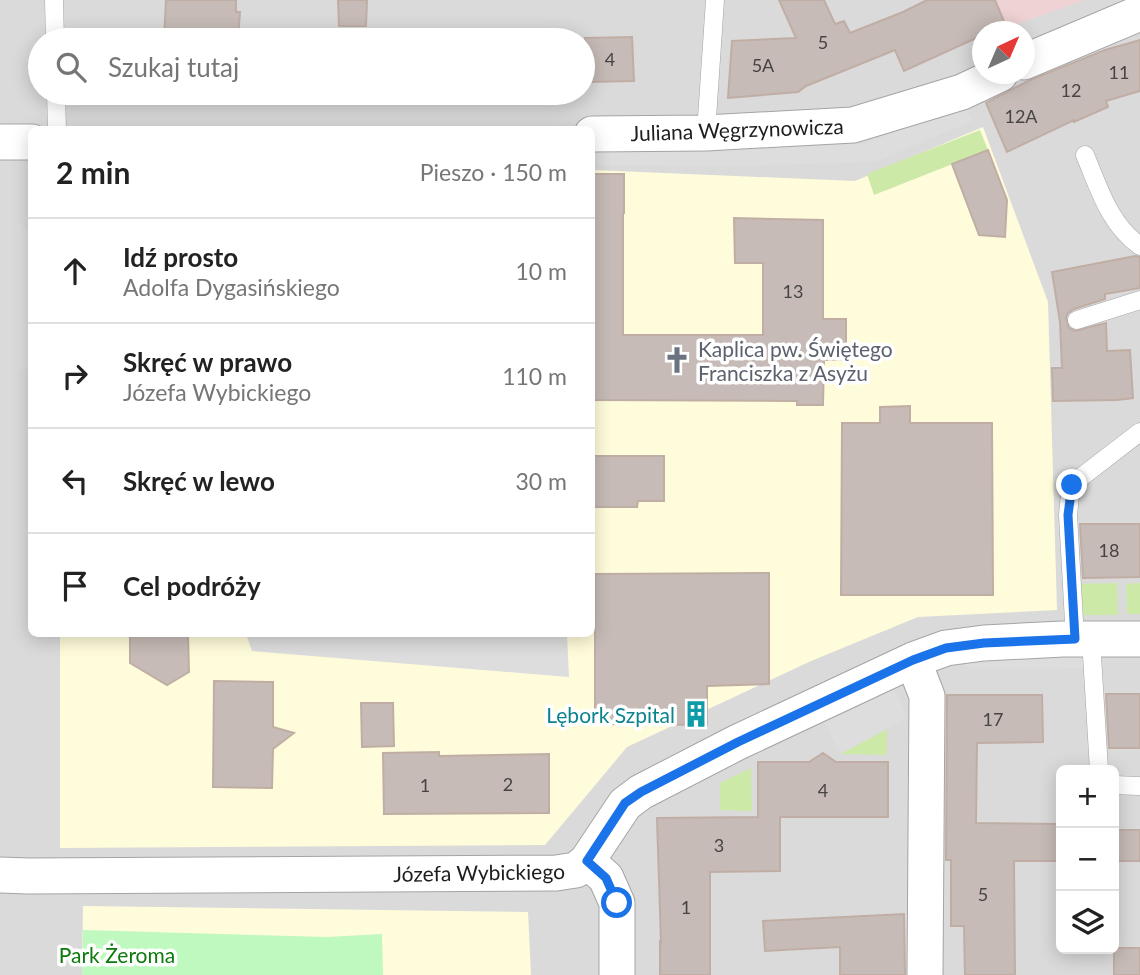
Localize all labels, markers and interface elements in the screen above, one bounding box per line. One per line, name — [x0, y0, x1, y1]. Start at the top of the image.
north arrow — [972, 21, 1035, 84]
search box — [28, 28, 595, 105]
house number: 5 — [818, 31, 828, 53]
icon: search — [52, 48, 90, 86]
house number: 4 — [605, 48, 615, 70]
text: Szukaj tutaj — [108, 51, 239, 83]
house number: 5A — [752, 54, 775, 76]
house number: 11 — [1109, 61, 1129, 83]
house number: 12 — [1061, 79, 1081, 101]
house number: 12A — [1004, 105, 1038, 127]
street label: Juliana Węgrzynowicza — [630, 113, 844, 145]
text: 2 min — [56, 154, 130, 190]
text: Pieszo · 150 m — [420, 158, 567, 186]
text: Idź prosto — [123, 241, 238, 273]
icon: ahead — [56, 252, 94, 290]
text: 10 m — [516, 257, 567, 285]
text: Adolfa Dygasińskiego — [123, 273, 340, 301]
house number: 13 — [783, 280, 803, 302]
place label: Kaplica pw. Świętego Franciszka z Asyżu — [698, 336, 893, 385]
church icon: Kaplica pw. Świętego Franciszka z Asyżu — [662, 345, 692, 375]
text: Skręć w prawo — [123, 346, 292, 378]
icon: right — [56, 357, 94, 395]
text: 110 m — [502, 362, 567, 390]
text: Józefa Wybickiego — [123, 378, 311, 406]
icon: left — [56, 462, 94, 500]
text: Skręć w lewo — [123, 465, 275, 497]
text: 30 m — [516, 467, 567, 495]
route end — [1056, 469, 1087, 500]
house number: 18 — [1099, 539, 1119, 561]
icon: arrive — [56, 567, 94, 605]
text: Cel podróży — [123, 570, 261, 602]
building icon: Lębork Szpital — [681, 699, 711, 729]
place label: Lębork Szpital — [546, 702, 675, 727]
house number: 17 — [983, 708, 1003, 730]
map controls — [1056, 765, 1119, 954]
button: + — [1056, 765, 1119, 828]
house number: 2 — [503, 773, 513, 795]
house number: 1 — [420, 774, 430, 796]
house number: 4 — [818, 779, 828, 801]
button: − — [1056, 828, 1119, 891]
house number: 3 — [714, 834, 724, 856]
street label: Józefa Wybickiego — [393, 858, 565, 886]
house number: 5 — [978, 883, 988, 905]
route start — [601, 887, 632, 918]
button: layers — [1056, 891, 1119, 954]
house number: 1 — [681, 896, 691, 918]
park label: Park Żeroma — [59, 942, 175, 967]

